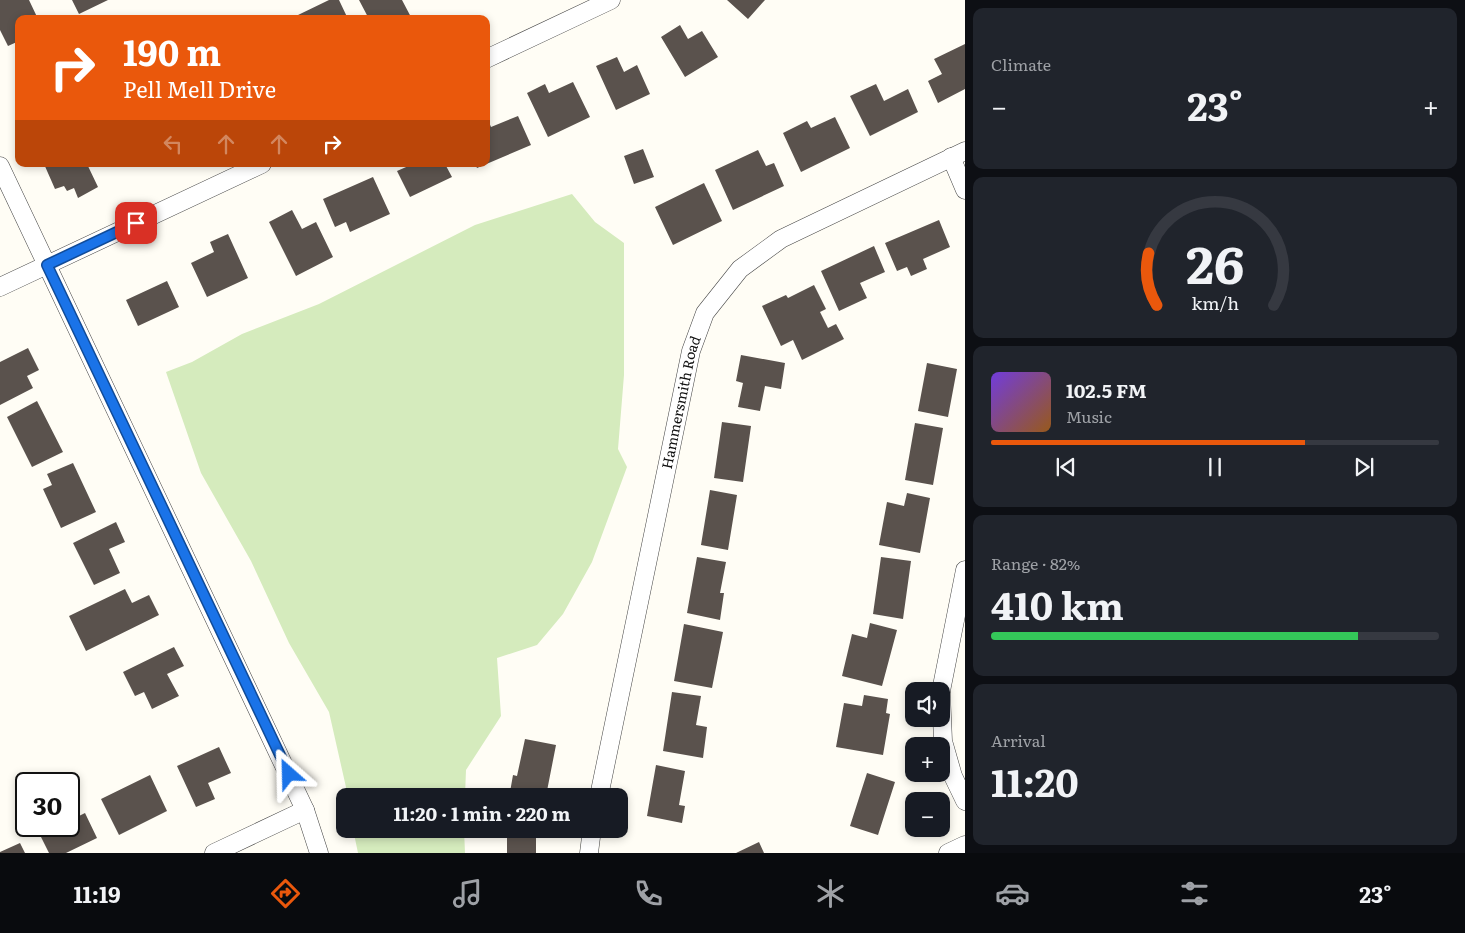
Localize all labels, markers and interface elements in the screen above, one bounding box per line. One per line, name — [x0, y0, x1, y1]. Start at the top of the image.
text: 190 m — [123, 25, 221, 77]
icon: right — [40, 35, 105, 100]
text: Climate — [991, 52, 1051, 76]
text: Pell Mell Drive — [123, 72, 276, 105]
text: 23° — [1187, 76, 1243, 133]
text: − — [991, 84, 1007, 126]
text: + — [1423, 84, 1439, 126]
icon: left — [159, 130, 187, 158]
icon: ahead — [212, 130, 240, 158]
icon: ahead — [265, 130, 293, 158]
icon: right — [318, 130, 346, 158]
pin — [115, 202, 157, 244]
icon: arrive — [122, 209, 150, 237]
text: 26 — [1186, 222, 1244, 300]
text: km/h — [1191, 289, 1239, 316]
street label: Hammersmith Road — [656, 332, 705, 471]
text: 102.5 FM — [1066, 376, 1147, 404]
text: Music — [1066, 404, 1112, 428]
icon: previous — [1052, 453, 1080, 481]
icon: pause — [1201, 453, 1229, 481]
icon: next — [1350, 453, 1378, 481]
text: Range · 82% — [991, 551, 1080, 575]
text: 410 km — [991, 575, 1124, 632]
map controls — [905, 682, 950, 837]
button: sound — [905, 682, 950, 727]
text: Arrival — [991, 728, 1046, 752]
button: + — [905, 737, 950, 782]
position arrow — [262, 747, 314, 799]
text: 11:20 — [991, 752, 1079, 809]
speed limit sign: 30 — [15, 772, 80, 837]
button: − — [905, 792, 950, 837]
text: 11:20 · 1 min · 220 m — [393, 799, 571, 827]
icon: directions — [268, 876, 303, 911]
icon: music — [450, 876, 485, 911]
icon: phone — [631, 876, 666, 911]
icon: climate — [813, 876, 848, 911]
icon: car — [995, 876, 1030, 911]
icon: filters — [1177, 876, 1212, 911]
text: 11:19 — [73, 877, 121, 910]
text: 23° — [1359, 877, 1391, 910]

